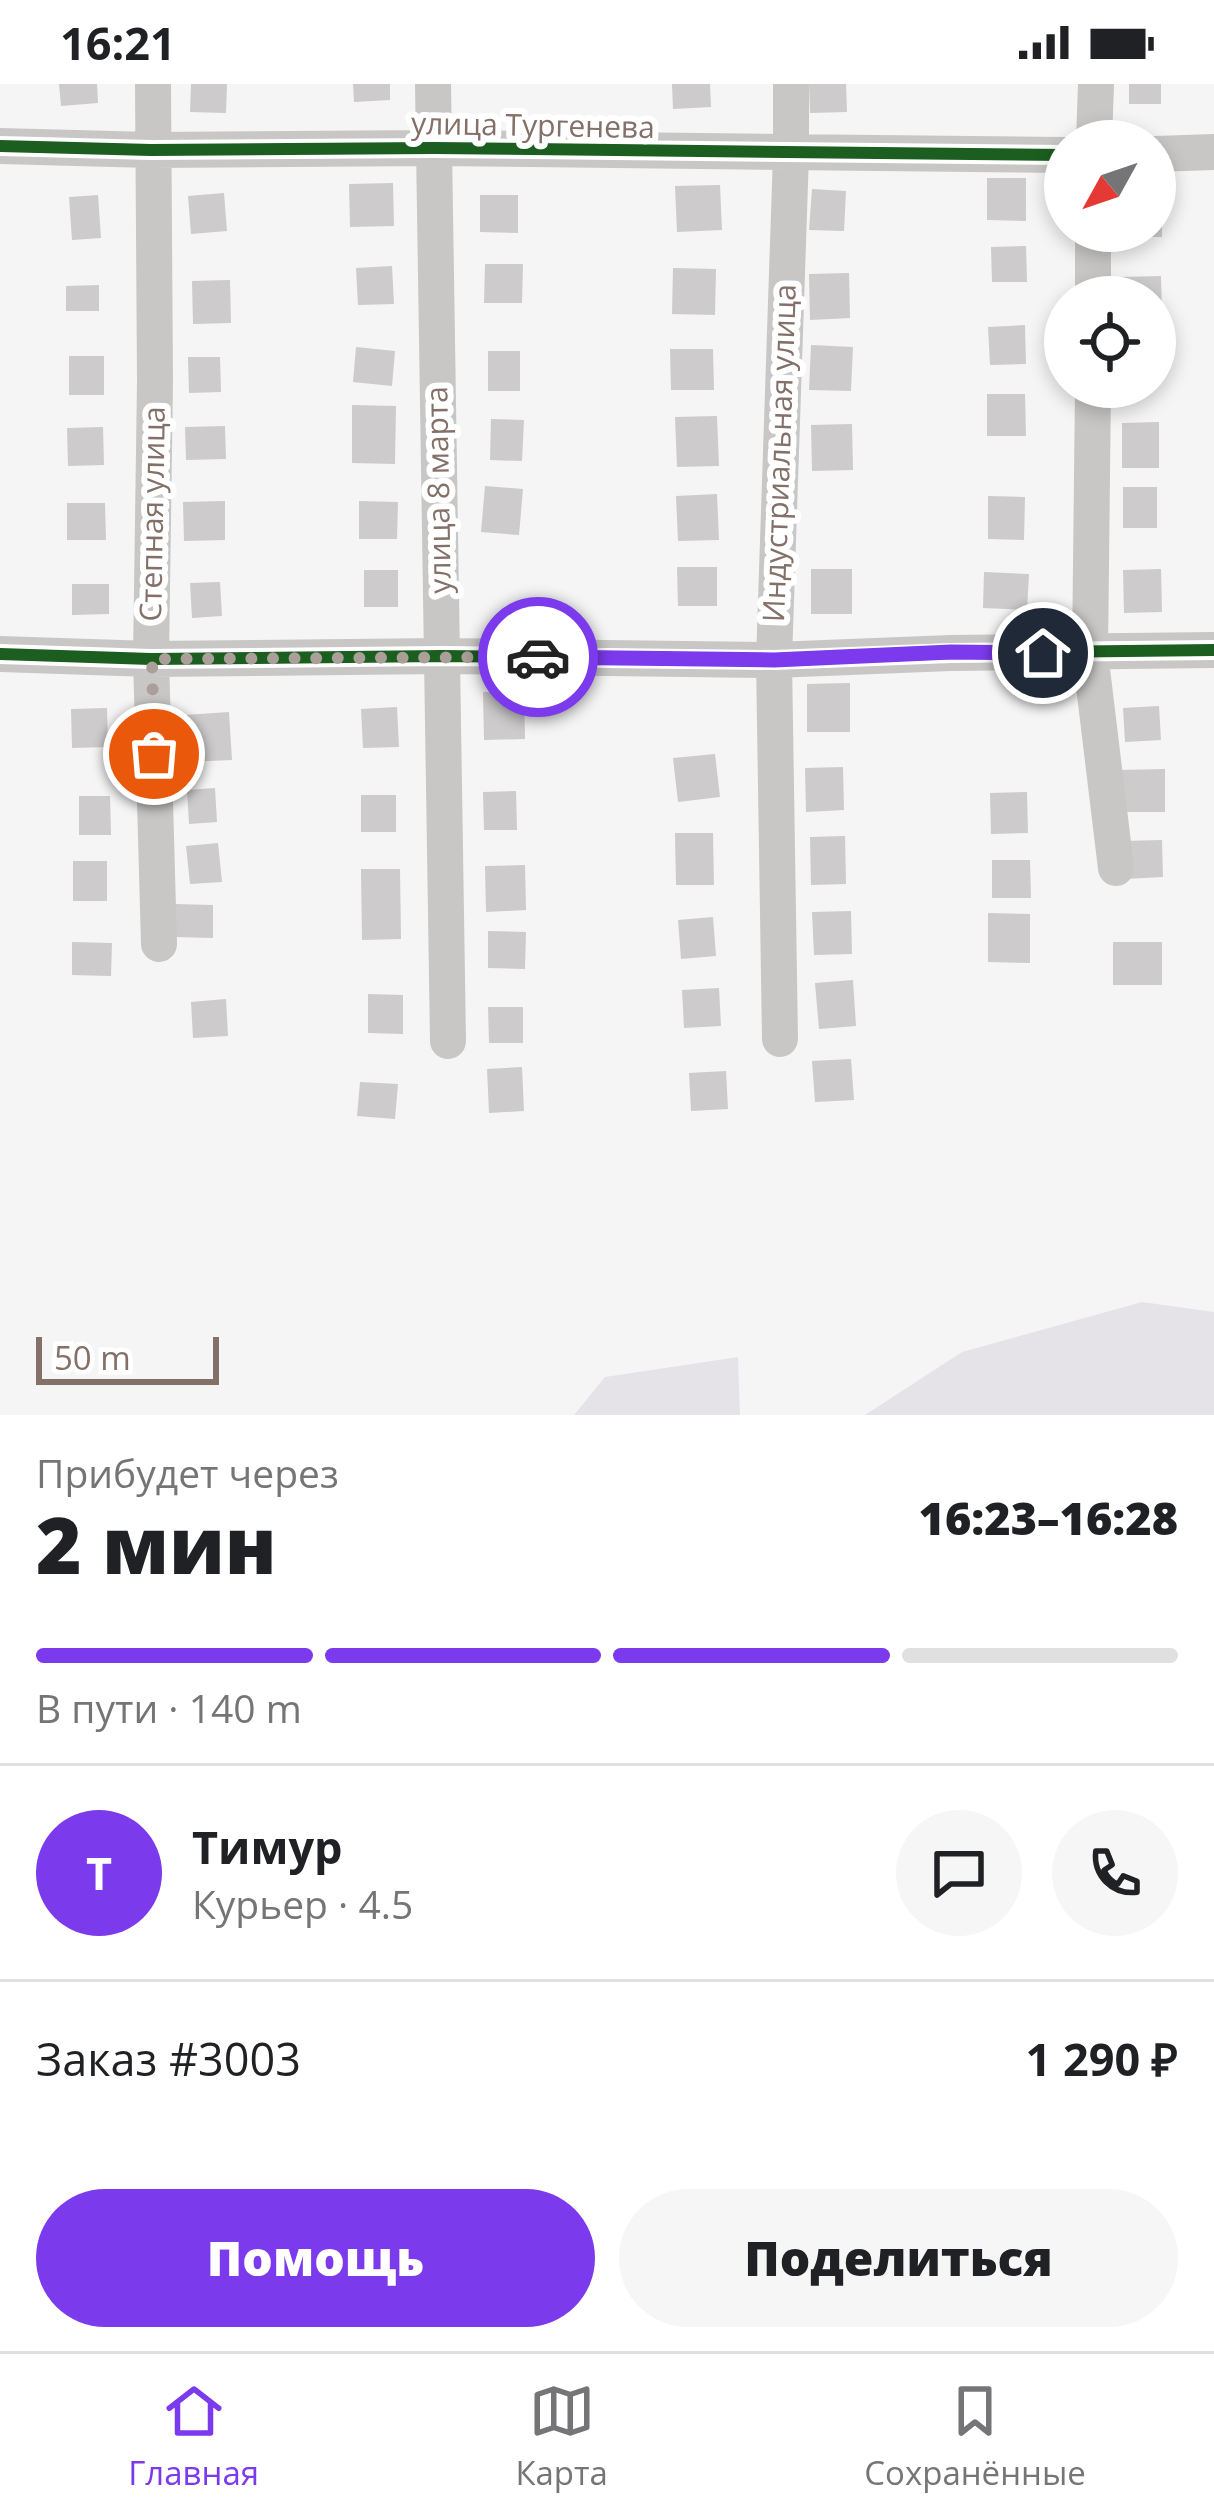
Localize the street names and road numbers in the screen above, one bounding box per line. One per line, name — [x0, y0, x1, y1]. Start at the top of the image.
street label: улица Тургенева — [411, 102, 655, 147]
street label: Индустриальная улица — [752, 283, 805, 623]
street label: улица 8 марта — [415, 386, 460, 594]
street label: Степная улица — [129, 406, 174, 622]

